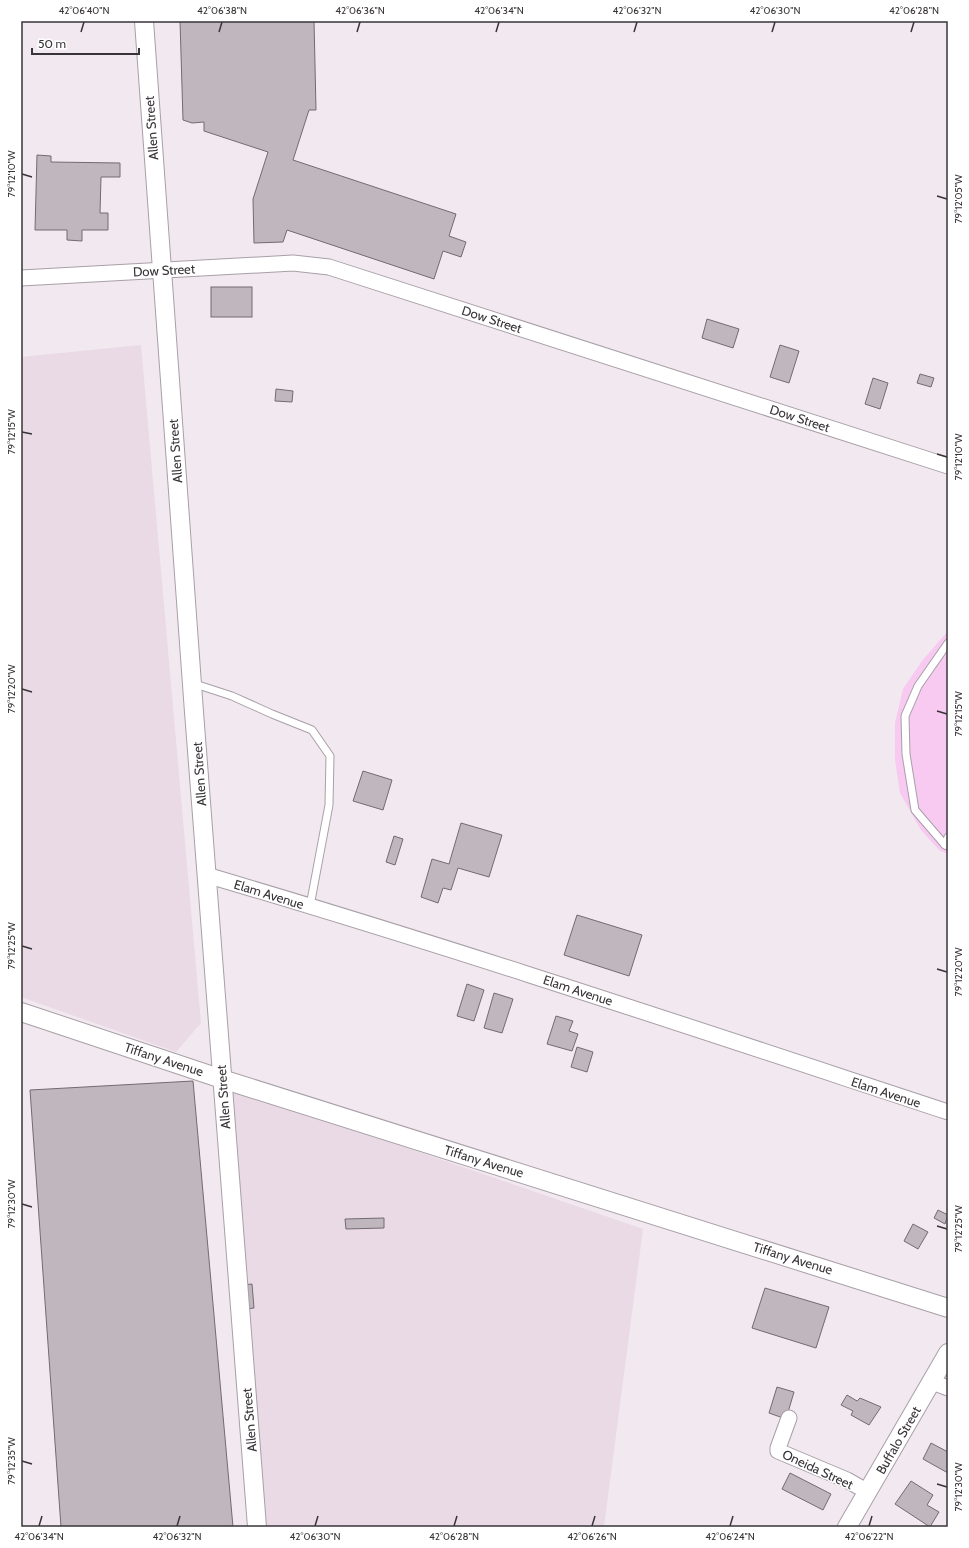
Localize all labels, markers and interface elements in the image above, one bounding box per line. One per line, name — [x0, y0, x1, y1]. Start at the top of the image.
text: 42°06'40"N — [58, 4, 110, 17]
text: 42°06'38"N — [197, 4, 247, 17]
text: 42°06'36"N — [335, 4, 385, 17]
text: 42°06'34"N — [474, 4, 524, 17]
text: 42°06'32"N — [612, 4, 662, 17]
text: 42°06'30"N — [750, 4, 800, 17]
text: 42°06'28"N — [889, 4, 939, 17]
scale bar — [32, 30, 139, 56]
text: 50 m — [38, 36, 66, 51]
street label: Allen Street — [141, 95, 161, 161]
text: 79°12'10"W — [5, 150, 18, 197]
text: 79°12'05"W — [952, 174, 965, 223]
street label: Dow Street — [133, 260, 196, 280]
street label: Dow Street — [460, 302, 525, 336]
street label: Dow Street — [768, 401, 833, 435]
text: 79°12'15"W — [5, 409, 18, 455]
street label: Allen Street — [165, 418, 185, 484]
text: 79°12'10"W — [952, 433, 965, 480]
text: 79°12'20"W — [5, 664, 18, 713]
text: 79°12'15"W — [952, 691, 965, 737]
street label: Allen Street — [189, 741, 209, 807]
street label: Elam Avenue — [232, 876, 306, 912]
text: 79°12'25"W — [5, 922, 18, 970]
text: 79°12'20"W — [952, 947, 965, 996]
street label: Elam Avenue — [541, 971, 615, 1009]
street label: Tiffany Avenue — [122, 1039, 206, 1079]
street label: Allen Street — [213, 1064, 233, 1130]
street label: Elam Avenue — [849, 1073, 923, 1111]
street label: Tiffany Avenue — [442, 1141, 526, 1181]
text: 79°12'30"W — [5, 1179, 18, 1228]
text: 79°12'25"W — [952, 1205, 965, 1253]
street label: Tiffany Avenue — [751, 1238, 835, 1278]
street label: Allen Street — [238, 1387, 260, 1453]
street label: Buffalo Street — [872, 1403, 924, 1477]
text: 79°12'35"W — [5, 1437, 18, 1485]
street label: Oneida Street — [780, 1446, 857, 1493]
text: 79°12'30"W — [952, 1462, 965, 1511]
text: 42°06'34"N — [14, 1530, 64, 1543]
text: 42°06'32"N — [152, 1530, 202, 1543]
text: 42°06'30"N — [290, 1530, 340, 1543]
text: 42°06'28"N — [429, 1530, 479, 1543]
text: 42°06'26"N — [567, 1530, 617, 1543]
text: 42°06'24"N — [705, 1530, 755, 1543]
text: 42°06'22"N — [844, 1530, 894, 1543]

